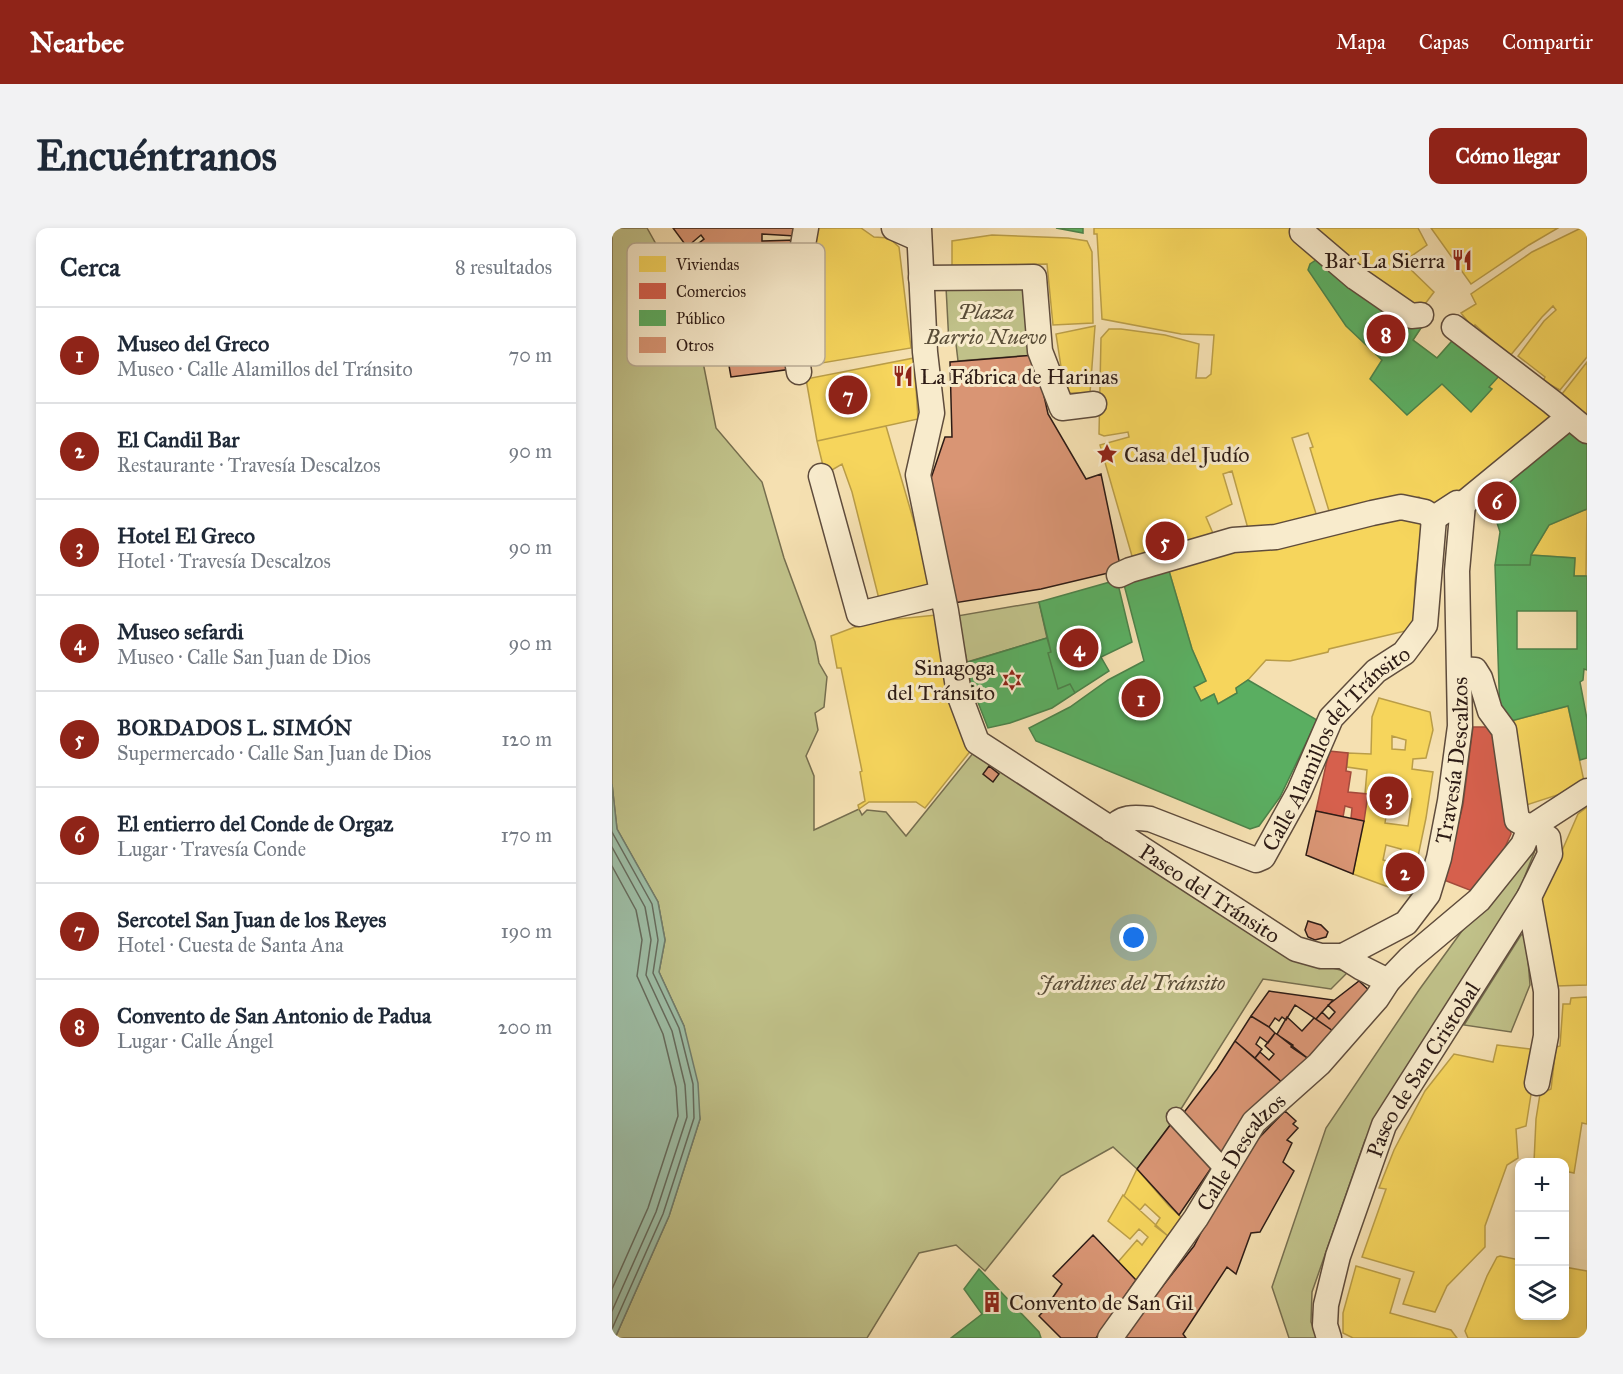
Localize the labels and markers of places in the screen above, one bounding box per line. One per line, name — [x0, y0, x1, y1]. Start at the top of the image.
place label: Bar La Sierra — [1324, 247, 1446, 274]
restaurant icon: Bar La Sierra — [1450, 248, 1474, 272]
pin: 8 — [1366, 312, 1406, 356]
place label: La Fábrica de Harinas — [920, 363, 1118, 390]
restaurant icon: La Fábrica de Harinas — [891, 364, 915, 388]
pin: 7 — [828, 372, 868, 418]
place label: Casa del Judío — [1124, 441, 1250, 468]
place icon: Casa del Judío — [1095, 442, 1119, 466]
pin: 6 — [1478, 478, 1516, 524]
pin: 5 — [1146, 518, 1184, 564]
pin: 4 — [1060, 626, 1098, 670]
place label: Sinagoga del Tránsito — [887, 654, 996, 706]
synagogue icon: Sinagoga del Tránsito — [1000, 668, 1024, 692]
pin: 1 — [1122, 676, 1160, 720]
pin: 3 — [1370, 774, 1408, 818]
pin: 2 — [1386, 850, 1424, 894]
place label: Convento de San Gil — [1009, 1289, 1194, 1316]
building icon: Convento de San Gil — [980, 1290, 1004, 1314]

